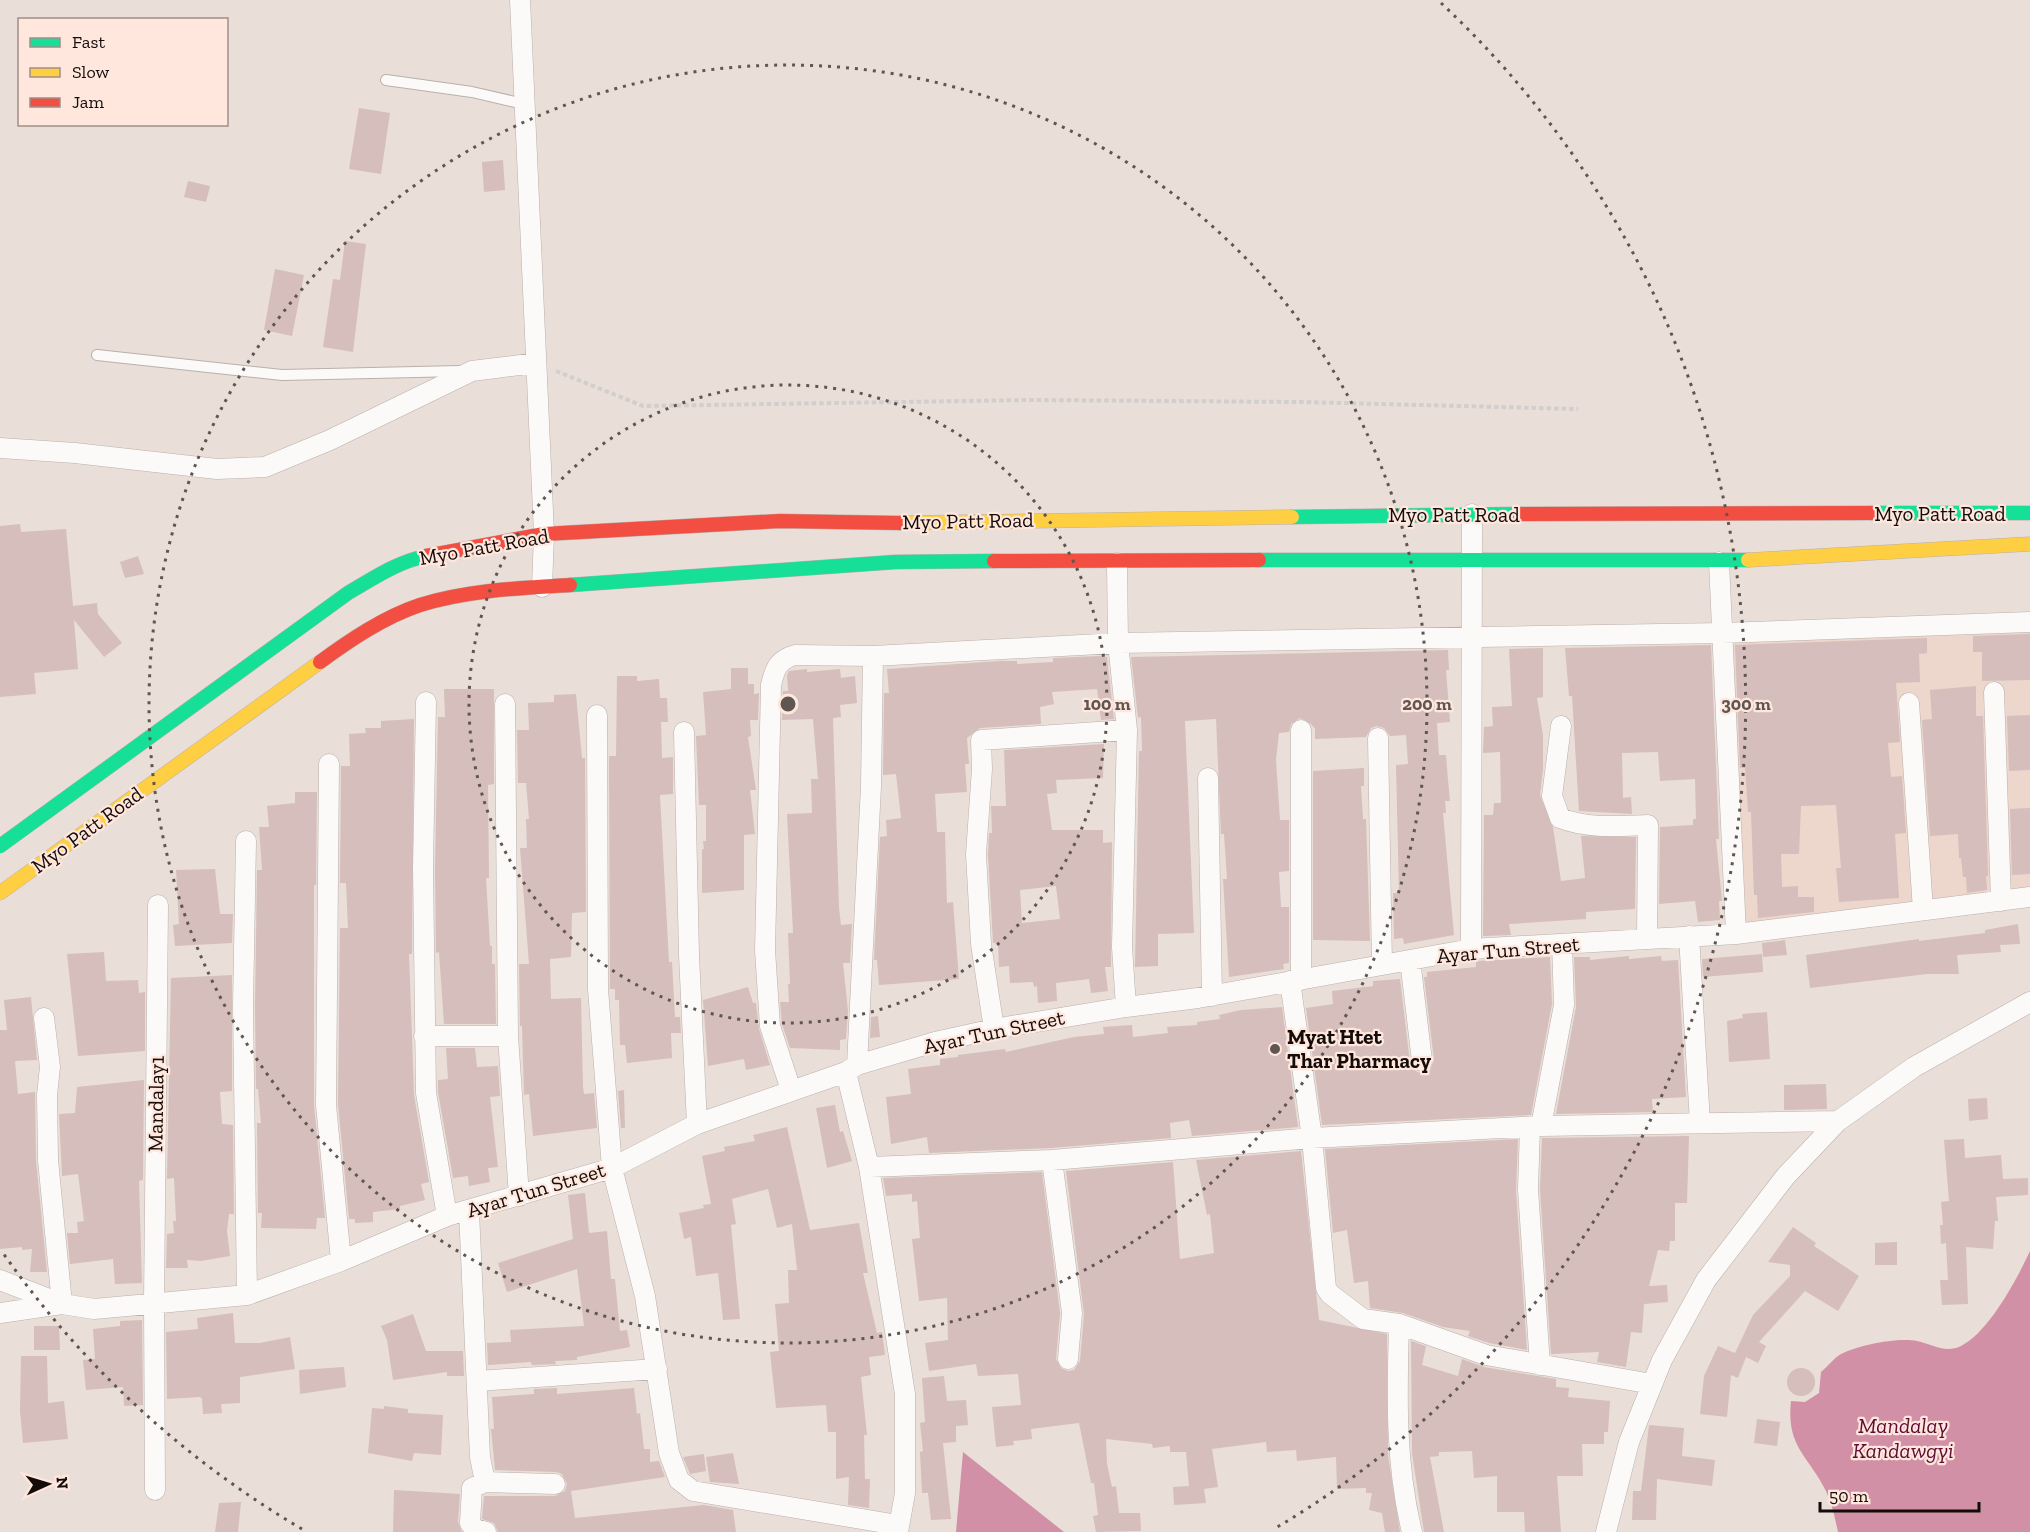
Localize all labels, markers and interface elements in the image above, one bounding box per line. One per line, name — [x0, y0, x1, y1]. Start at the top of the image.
legend — [18, 18, 228, 126]
text: Fast — [72, 31, 105, 53]
text: Slow — [72, 61, 109, 83]
text: Jam — [72, 91, 104, 113]
street label: Myo Patt Road — [1874, 501, 2006, 526]
street label: Myo Patt Road — [1388, 502, 1520, 527]
street label: Myo Patt Road — [902, 507, 1034, 534]
street label: Myo Patt Road — [417, 523, 551, 570]
text: 100 m — [1083, 693, 1131, 715]
text: 200 m — [1402, 693, 1452, 715]
text: 300 m — [1721, 693, 1771, 715]
centre of rings — [778, 694, 798, 714]
street label: Myo Patt Road — [26, 781, 148, 878]
street label: Ayar Tun Street — [1435, 931, 1581, 968]
street label: Ayar Tun Street — [921, 1004, 1067, 1059]
place label: Myat Htet Thar Pharmacy — [1287, 1024, 1431, 1073]
marker: Myat Htet Thar Pharmacy — [1268, 1042, 1282, 1056]
street label: Mandalay1 — [142, 1056, 169, 1152]
street label: Ayar Tun Street — [464, 1157, 608, 1222]
water label: Mandalay Kandawgyi — [1852, 1412, 1954, 1464]
north arrow — [18, 1454, 78, 1514]
scale bar — [1820, 1475, 1979, 1513]
text: N — [53, 1476, 72, 1490]
text: 50 m — [1829, 1485, 1869, 1507]

